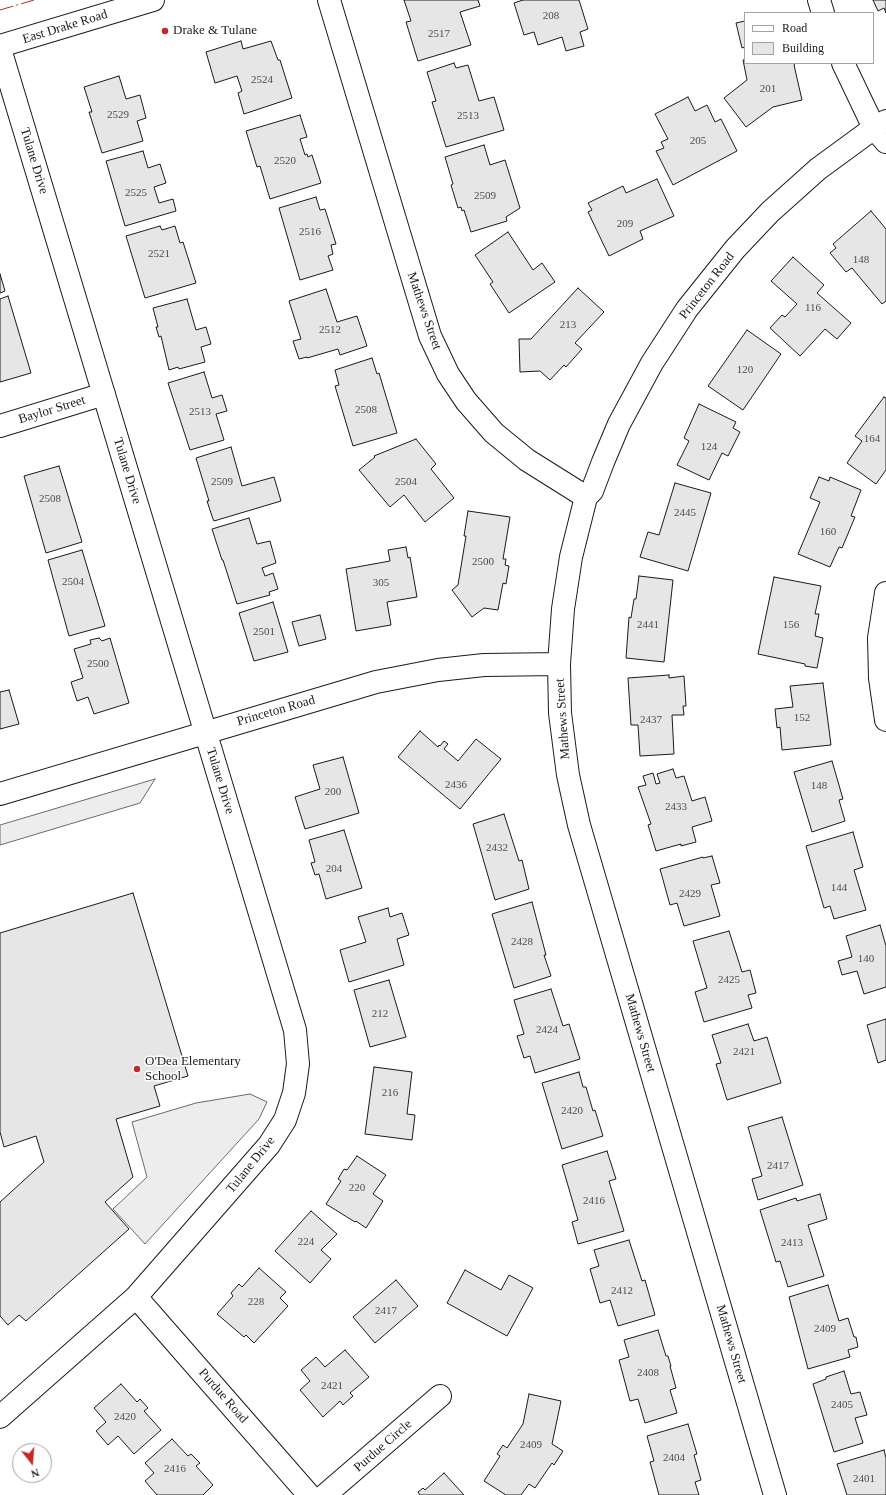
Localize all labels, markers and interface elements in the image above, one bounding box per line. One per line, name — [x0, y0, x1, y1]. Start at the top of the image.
street label: East Drake Road — [21, 7, 109, 47]
house number: 208 — [543, 9, 559, 23]
legend — [744, 12, 874, 64]
text: Road — [782, 21, 807, 35]
place label: Drake & Tulane — [173, 23, 257, 39]
marker: Drake & Tulane — [160, 26, 170, 36]
house number: 2517 — [428, 27, 450, 41]
text: Building — [782, 41, 824, 55]
house number: 2524 — [251, 73, 273, 87]
house number: 201 — [760, 82, 776, 96]
house number: 2529 — [107, 108, 129, 122]
house number: 2513 — [457, 109, 479, 123]
street label: Tulane Drive — [17, 126, 51, 196]
house number: 205 — [690, 134, 706, 148]
house number: 2520 — [274, 154, 296, 168]
house number: 2525 — [125, 186, 147, 200]
house number: 2509 — [474, 189, 496, 203]
house number: 209 — [617, 217, 633, 231]
house number: 2516 — [299, 225, 321, 239]
house number: 2521 — [148, 247, 170, 261]
street label: Princeton Road — [676, 249, 738, 323]
house number: 148 — [853, 253, 869, 267]
street label: Mathews Street — [403, 270, 445, 352]
house number: 116 — [805, 301, 821, 315]
house number: 213 — [560, 318, 576, 332]
house number: 2512 — [319, 323, 341, 337]
house number: 120 — [737, 363, 753, 377]
street label: Baylor Street — [17, 392, 87, 428]
house number: 2508 — [355, 403, 377, 417]
house number: 2513 — [189, 405, 211, 419]
house number: 164 — [864, 432, 880, 446]
street label: Tulane Drive — [110, 436, 144, 506]
house number: 124 — [701, 440, 717, 454]
house number: 2509 — [211, 475, 233, 489]
house number: 2504 — [395, 475, 417, 489]
house number: 2508 — [39, 492, 61, 506]
house number: 2445 — [674, 506, 696, 520]
house number: 160 — [820, 525, 836, 539]
house number: 2500 — [472, 555, 494, 569]
house number: 2504 — [62, 575, 84, 589]
house number: 305 — [373, 576, 389, 590]
house number: 2441 — [637, 618, 659, 632]
house number: 156 — [783, 618, 799, 632]
house number: 2501 — [253, 625, 275, 639]
house number: 2500 — [87, 657, 109, 671]
street label: Mathews Street — [552, 678, 574, 760]
street label: Princeton Road — [235, 692, 317, 730]
house number: 152 — [794, 711, 810, 725]
house number: 2437 — [640, 713, 662, 727]
street label: Tulane Drive — [203, 746, 237, 816]
house number: 2436 — [445, 778, 467, 792]
house number: 148 — [811, 779, 827, 793]
house number: 200 — [325, 785, 341, 799]
house number: 2433 — [665, 800, 687, 814]
house number: 2432 — [486, 841, 508, 855]
house number: 204 — [326, 862, 342, 876]
house number: 144 — [831, 881, 847, 895]
house number: 2429 — [679, 887, 701, 901]
house number: 2428 — [511, 935, 533, 949]
house number: 140 — [858, 952, 874, 966]
house number: 2425 — [718, 973, 740, 987]
street label: Mathews Street — [621, 992, 659, 1074]
house number: 212 — [372, 1007, 388, 1021]
house number: 2424 — [536, 1023, 558, 1037]
house number: 2421 — [733, 1045, 755, 1059]
place label: O'Dea Elementary School — [145, 1054, 241, 1085]
marker: O'Dea Elementary School — [132, 1064, 142, 1074]
house number: 216 — [382, 1086, 398, 1100]
house number: 2420 — [561, 1104, 583, 1118]
street label: Tulane Drive — [223, 1133, 279, 1197]
house number: 2417 — [767, 1159, 789, 1173]
house number: 220 — [349, 1181, 365, 1195]
house number: 2416 — [583, 1194, 605, 1208]
house number: 224 — [298, 1235, 314, 1249]
house number: 2413 — [781, 1236, 803, 1250]
house number: 2412 — [611, 1284, 633, 1298]
house number: 228 — [248, 1295, 264, 1309]
street label: Mathews Street — [712, 1303, 750, 1385]
house number: 2417 — [375, 1304, 397, 1318]
house number: 2409 — [814, 1322, 836, 1336]
street label: Purdue Road — [195, 1365, 251, 1427]
house number: 2408 — [637, 1366, 659, 1380]
house number: 2421 — [321, 1379, 343, 1393]
house number: 2405 — [831, 1398, 853, 1412]
house number: 2420 — [114, 1410, 136, 1424]
street label: Purdue Circle — [351, 1417, 415, 1475]
house number: 2409 — [520, 1438, 542, 1452]
north arrow — [12, 1443, 52, 1483]
house number: 2404 — [663, 1451, 685, 1465]
house number: 2416 — [164, 1462, 186, 1476]
text: N — [30, 1467, 41, 1480]
house number: 2401 — [853, 1472, 875, 1486]

